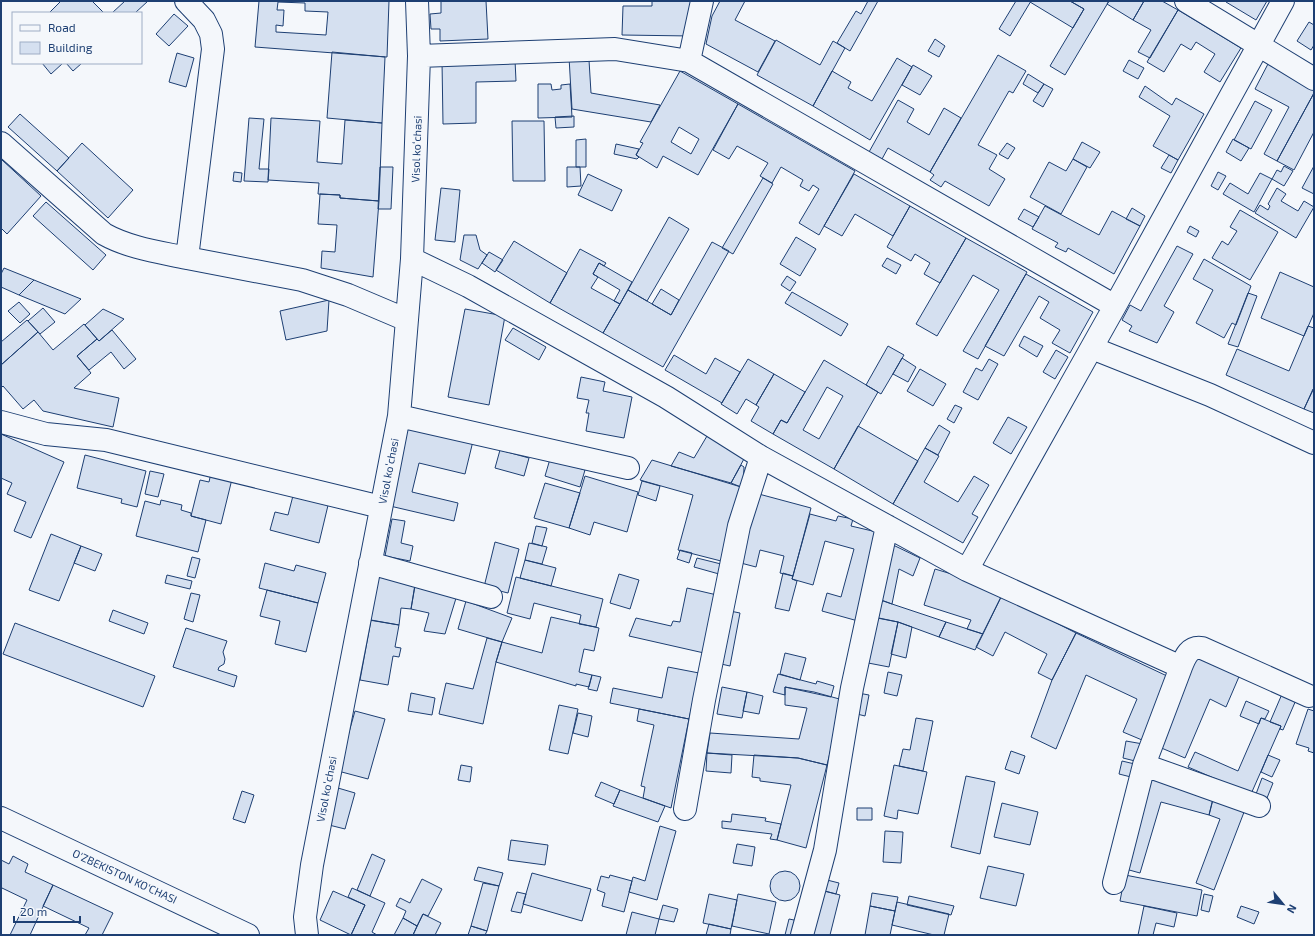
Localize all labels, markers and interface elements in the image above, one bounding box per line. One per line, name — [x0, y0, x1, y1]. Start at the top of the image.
legend — [12, 12, 142, 64]
text: Road — [48, 20, 76, 34]
text: Building — [48, 40, 93, 54]
street label: Visol koʻchasi — [408, 115, 424, 183]
street label: Visol koʻchasi — [375, 437, 401, 505]
street label: Visol koʻchasi — [313, 755, 339, 823]
street label: O'ZBEKISTON KO'CHASI — [71, 846, 179, 906]
north arrow — [1263, 884, 1303, 924]
scale bar — [14, 898, 80, 924]
text: N — [1285, 902, 1300, 916]
text: 20 m — [20, 904, 47, 918]

